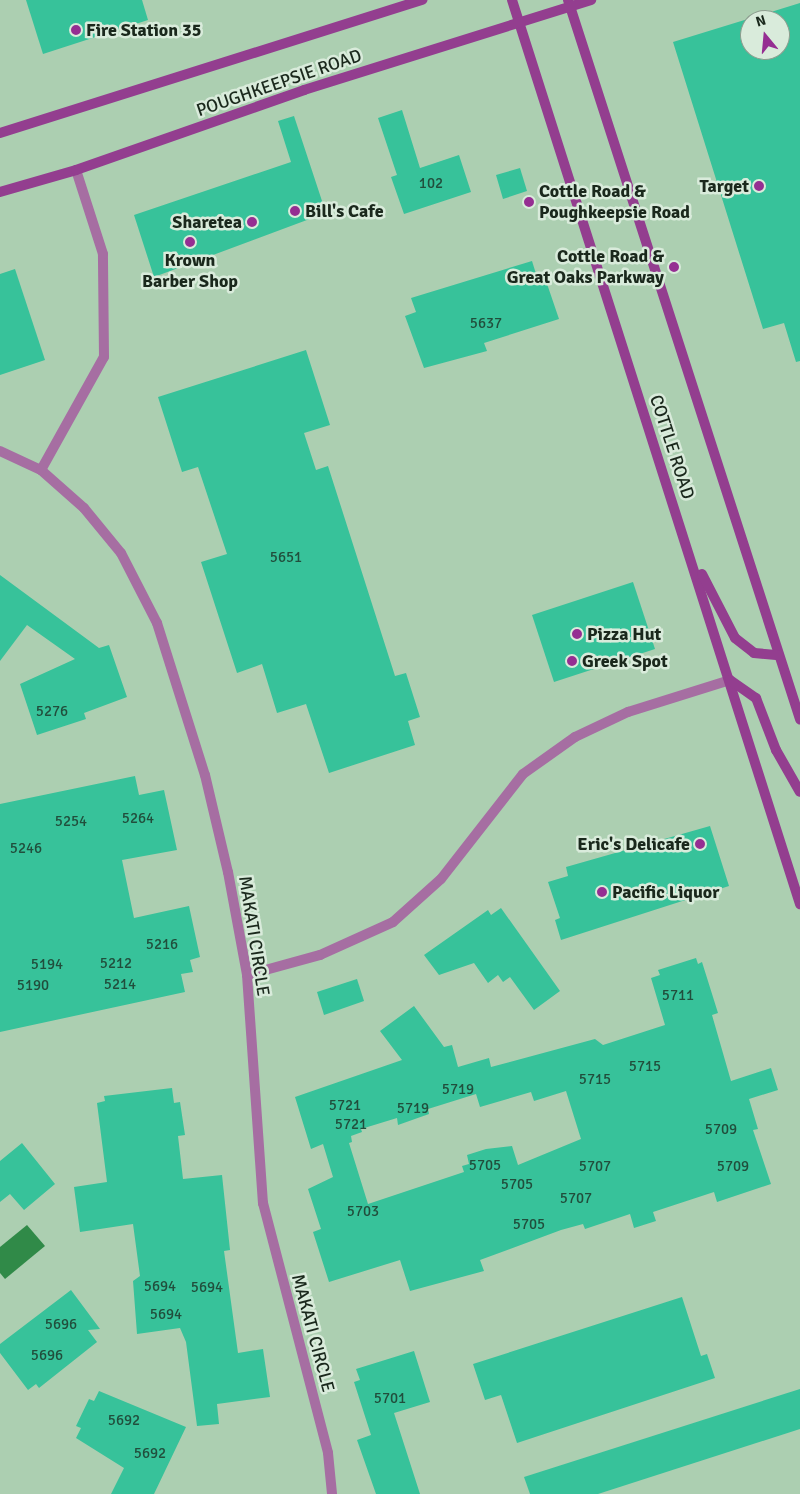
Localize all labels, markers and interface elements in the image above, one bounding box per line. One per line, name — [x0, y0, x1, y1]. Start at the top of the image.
north arrow — [740, 10, 790, 60]
text: N — [754, 12, 768, 31]
place label: Fire Station 35 — [86, 19, 201, 41]
marker: Fire Station 35 — [70, 24, 82, 36]
street label: POUGHKEEPSIE ROAD — [194, 45, 364, 121]
house number: 102 — [419, 175, 443, 193]
place label: Target — [700, 175, 749, 197]
marker: Target — [753, 180, 765, 192]
place label: Cottle Road & Poughkeepsie Road — [539, 181, 690, 223]
marker: Cottle Road & Poughkeepsie Road — [523, 196, 535, 208]
place label: Bill's Cafe — [305, 200, 384, 222]
marker: Bill's Cafe — [289, 205, 301, 217]
place label: Sharetea — [172, 211, 242, 233]
marker: Sharetea — [246, 216, 258, 228]
marker: Krown Barber Shop — [184, 236, 196, 248]
place label: Cottle Road & Great Oaks Parkway — [507, 246, 664, 288]
place label: Krown Barber Shop — [142, 250, 238, 292]
marker: Cottle Road & Great Oaks Parkway — [668, 261, 680, 273]
house number: 5637 — [470, 315, 502, 333]
street label: COTTLE ROAD — [645, 392, 699, 502]
house number: 5651 — [270, 549, 302, 567]
place label: Pizza Hut — [587, 623, 661, 645]
marker: Pizza Hut — [571, 628, 583, 640]
place label: Greek Spot — [582, 650, 668, 672]
marker: Greek Spot — [566, 655, 578, 667]
house number: 5276 — [36, 703, 68, 721]
house number: 5264 — [122, 810, 154, 828]
house number: 5254 — [55, 813, 87, 831]
place label: Eric's Delicafe — [577, 833, 690, 855]
marker: Eric's Delicafe — [694, 838, 706, 850]
house number: 5246 — [10, 840, 42, 858]
street label: MAKATI CIRCLE — [234, 874, 274, 998]
place label: Pacific Liquor — [612, 881, 719, 903]
marker: Pacific Liquor — [596, 886, 608, 898]
house number: 5216 — [146, 936, 178, 954]
house number: 5212 — [100, 955, 132, 973]
house number: 5194 — [31, 956, 63, 974]
house number: 5214 — [104, 976, 136, 994]
house number: 5190 — [17, 977, 49, 995]
house number: 5711 — [662, 987, 694, 1005]
house number: 5715 — [629, 1058, 661, 1076]
house number: 5715 — [579, 1071, 611, 1089]
house number: 5719 — [442, 1081, 474, 1099]
house number: 5721 — [329, 1097, 361, 1115]
house number: 5719 — [397, 1100, 429, 1118]
house number: 5721 — [335, 1116, 367, 1134]
house number: 5709 — [705, 1121, 737, 1139]
house number: 5705 — [469, 1157, 501, 1175]
house number: 5707 — [579, 1158, 611, 1176]
house number: 5709 — [717, 1158, 749, 1176]
house number: 5705 — [501, 1176, 533, 1194]
house number: 5707 — [560, 1190, 592, 1208]
house number: 5703 — [347, 1203, 379, 1221]
house number: 5705 — [513, 1216, 545, 1234]
street label: MAKATI CIRCLE — [287, 1272, 339, 1394]
house number: 5694 — [144, 1278, 176, 1296]
house number: 5694 — [191, 1279, 223, 1297]
house number: 5694 — [150, 1306, 182, 1324]
house number: 5696 — [45, 1316, 77, 1334]
house number: 5696 — [31, 1347, 63, 1365]
house number: 5701 — [374, 1390, 406, 1408]
house number: 5692 — [108, 1412, 140, 1430]
house number: 5692 — [134, 1445, 166, 1463]

